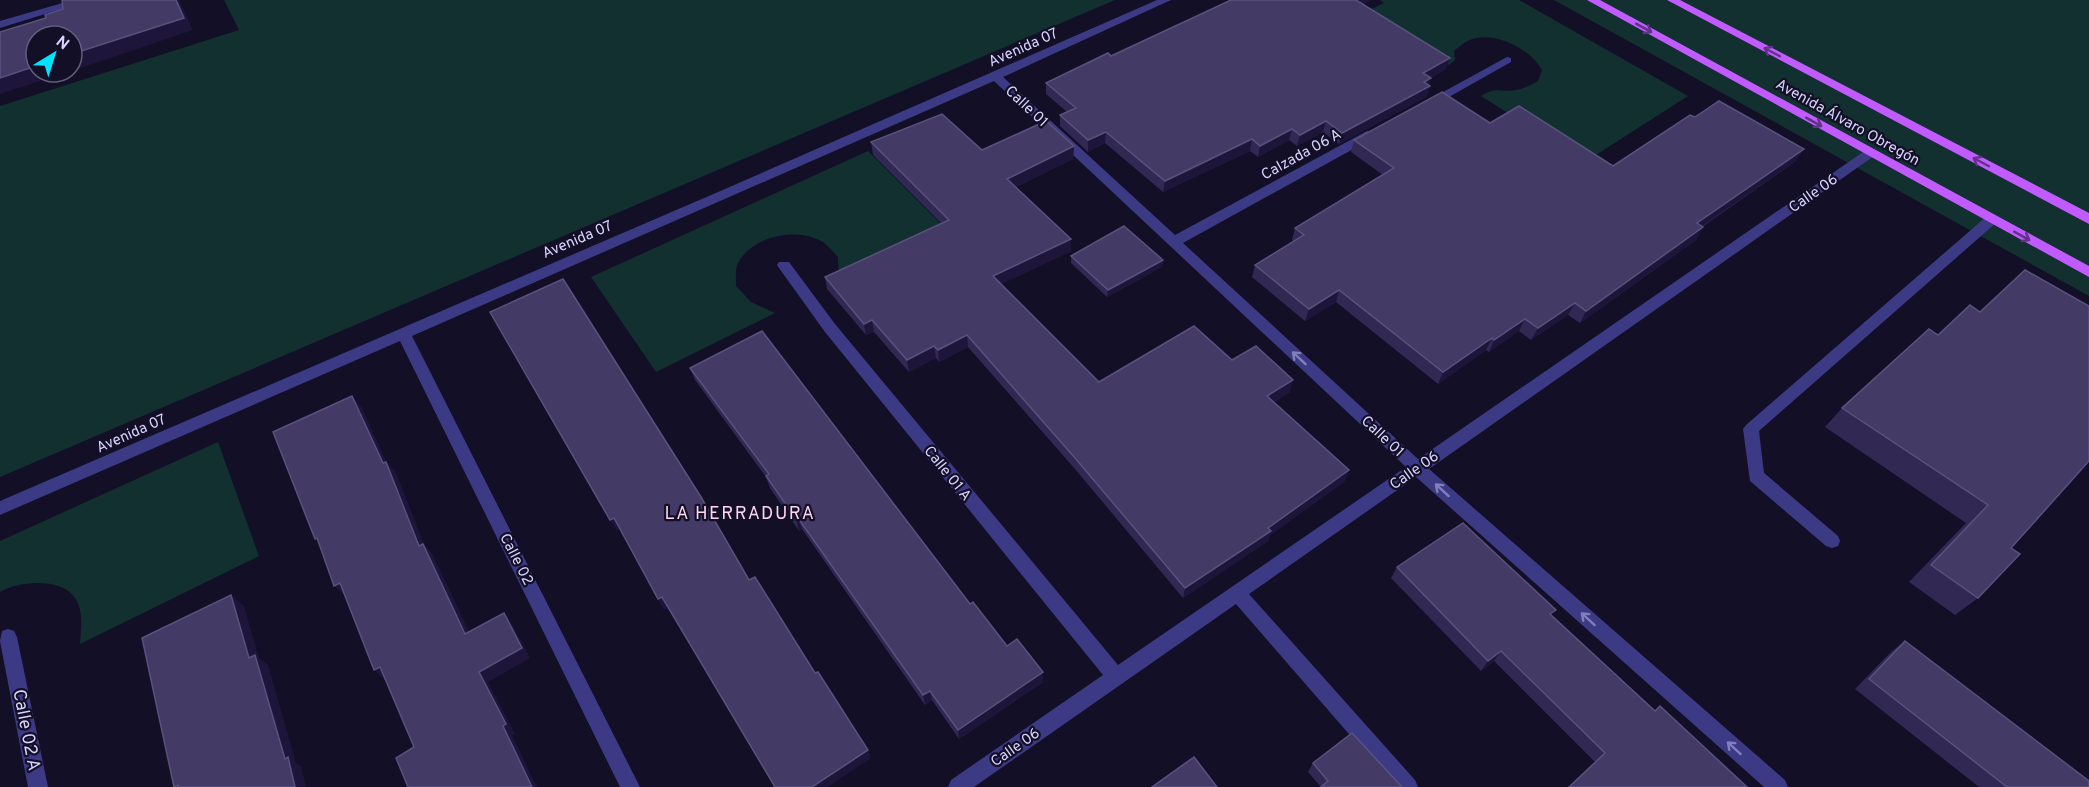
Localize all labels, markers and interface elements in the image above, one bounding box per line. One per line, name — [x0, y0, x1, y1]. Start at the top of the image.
one-way arrow — [1634, 23, 1652, 34]
north arrow — [24, 24, 84, 84]
street label: Avenida 07 — [986, 24, 1062, 72]
text: N — [51, 32, 73, 55]
one-way arrow — [1763, 46, 1781, 57]
street label: Avenida Álvaro Obregón — [1772, 75, 1923, 171]
street label: Calle 01 — [1000, 82, 1052, 132]
one-way arrow — [1805, 117, 1823, 128]
street label: Calzada 06 A — [1258, 125, 1345, 185]
one-way arrow — [1973, 156, 1991, 168]
street label: Calle 06 — [1786, 170, 1842, 218]
street label: Avenida 07 — [540, 217, 616, 264]
one-way arrow — [2013, 231, 2031, 242]
one-way arrow — [1291, 351, 1306, 365]
street label: Avenida 07 — [94, 410, 170, 458]
street label: Calle 01 — [1356, 412, 1408, 462]
street label: Calle 01 A — [919, 443, 975, 505]
street label: Calle 06 — [1387, 447, 1443, 495]
one-way arrow — [1435, 483, 1450, 497]
district label: LA HERRADURA — [664, 503, 816, 526]
street label: Calle 02 — [495, 530, 537, 589]
one-way arrow — [1581, 612, 1596, 626]
street label: Calle 02 A — [6, 687, 45, 773]
street label: Calle 06 — [988, 724, 1044, 772]
one-way arrow — [1727, 741, 1742, 755]

